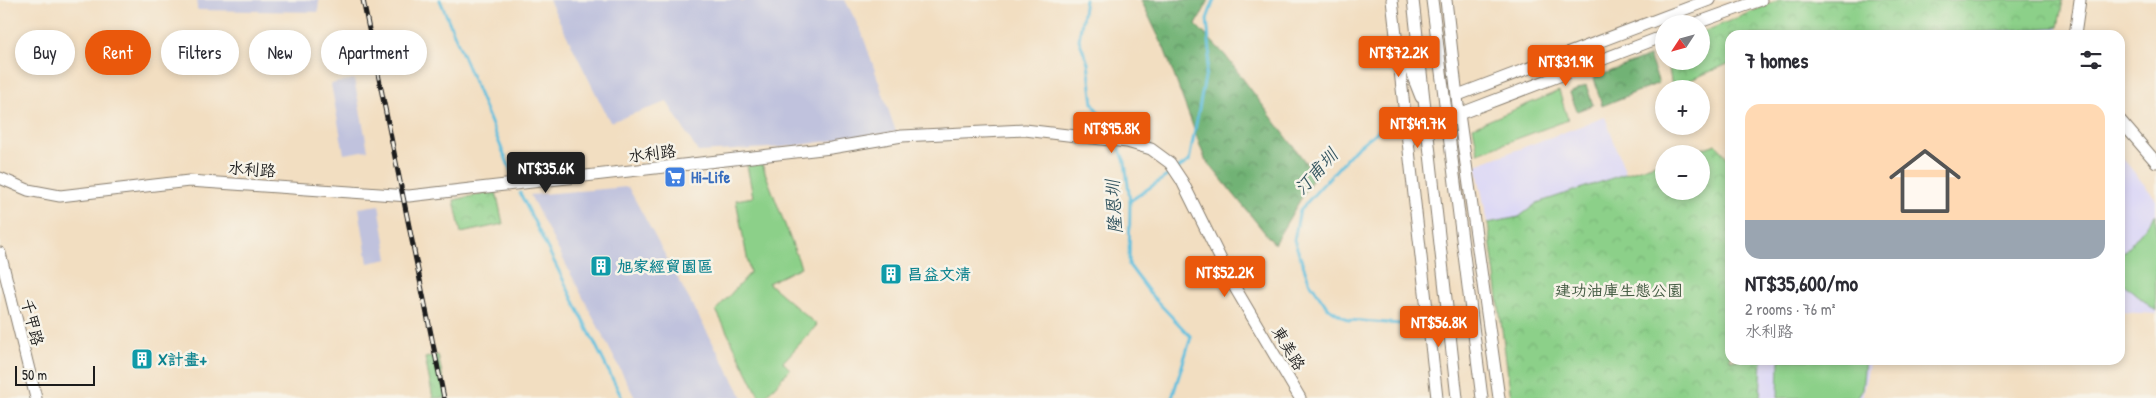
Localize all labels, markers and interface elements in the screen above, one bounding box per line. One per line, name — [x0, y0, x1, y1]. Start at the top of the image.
north arrow — [1655, 15, 1710, 70]
map controls — [1655, 15, 1710, 200]
chip: Buy — [15, 30, 75, 75]
chip: Rent — [85, 30, 151, 75]
chip: Filters — [161, 30, 239, 75]
chip: New — [249, 30, 311, 75]
chip: Apartment — [321, 30, 427, 75]
pin: NT$72.2K — [1347, 36, 1451, 78]
text: NT$72.2K — [1370, 41, 1428, 63]
pin: NT$31.9K — [1514, 44, 1618, 87]
text: 7 homes — [1745, 46, 1808, 75]
icon: filters — [2077, 46, 2105, 74]
text: NT$31.9K — [1539, 50, 1593, 72]
button: + — [1655, 80, 1710, 135]
pin: NT$49.7K — [1366, 106, 1470, 149]
pin: NT$95.8K — [1060, 112, 1164, 154]
text: NT$49.7K — [1390, 112, 1446, 134]
text: NT$95.8K — [1084, 117, 1140, 139]
icon: home — [1880, 136, 1970, 226]
street label: 水利路 — [627, 139, 677, 167]
water label: 汀甫圳 — [1288, 142, 1344, 200]
button: − — [1655, 145, 1710, 200]
pin: NT$35.6K — [494, 152, 598, 194]
street label: 水利路 — [227, 156, 277, 182]
text: NT$35.6K — [518, 157, 574, 179]
supermarket icon: Hi-Life — [663, 165, 687, 189]
place label: Hi-Life — [691, 166, 731, 188]
water label: 隆恩圳 — [1100, 177, 1127, 235]
building icon: 旭家經貿園區 — [589, 254, 613, 278]
place label: 旭家經貿園區 — [617, 255, 713, 277]
pin: NT$52.2K — [1173, 256, 1277, 298]
text: NT$52.2K — [1196, 261, 1254, 283]
building icon: 昌益文清 — [879, 262, 903, 286]
place label: 昌益文清 — [907, 263, 971, 285]
text: NT$35,600/mo — [1745, 269, 1858, 298]
park label: 建功油庫生態公園 — [1555, 279, 1683, 301]
street label: 千甲路 — [17, 296, 49, 348]
text: 2 rooms · 76 m² — [1745, 298, 1835, 320]
pin: NT$56.8K — [1387, 306, 1491, 348]
text: NT$56.8K — [1411, 311, 1467, 333]
text: 水利路 — [1745, 320, 1793, 342]
street label: 東美路 — [1267, 322, 1311, 374]
building icon: X計畫+ — [130, 347, 154, 371]
place label: X計畫+ — [158, 348, 208, 370]
scale bar — [15, 363, 95, 386]
text: 50 m — [22, 365, 47, 384]

